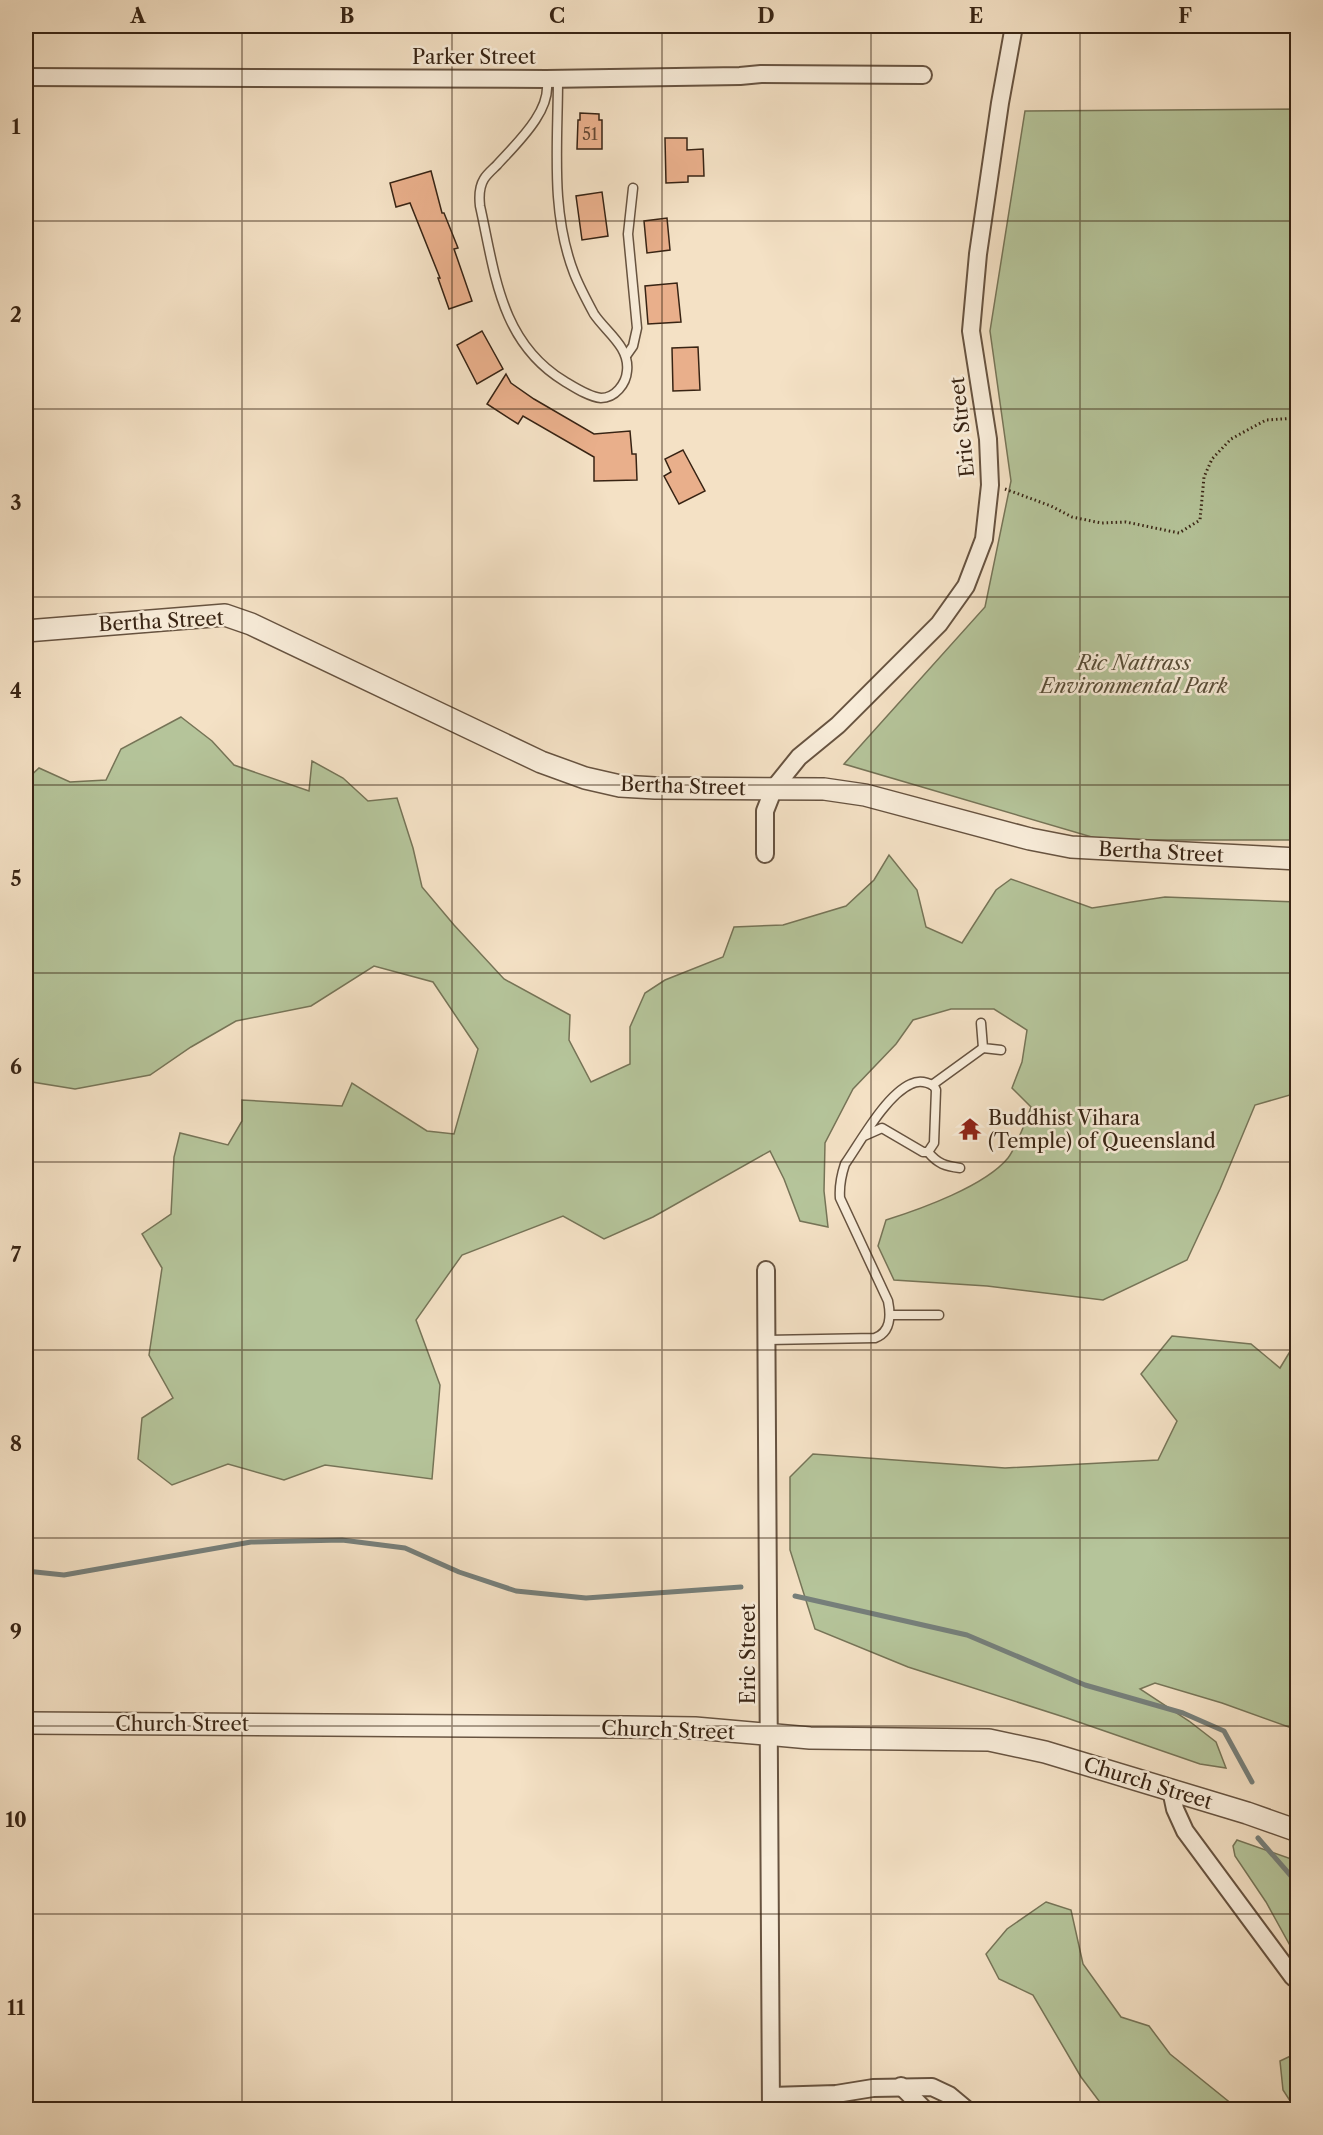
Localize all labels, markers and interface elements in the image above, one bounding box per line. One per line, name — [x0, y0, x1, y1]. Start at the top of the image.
text: A — [129, 4, 146, 28]
text: B — [340, 4, 355, 28]
text: C — [549, 4, 565, 28]
text: D — [757, 4, 775, 28]
text: E — [969, 4, 983, 28]
text: F — [1178, 4, 1192, 28]
street label: Parker Street — [412, 45, 536, 69]
text: 1 — [12, 115, 21, 139]
house number: 51 — [582, 124, 598, 144]
text: 2 — [10, 303, 22, 327]
street label: Eric Street — [945, 376, 979, 478]
text: 3 — [10, 491, 22, 515]
street label: Bertha Street — [98, 606, 224, 636]
park label: Ric Nattrass Environmental Park — [1038, 651, 1228, 698]
text: 4 — [10, 679, 22, 703]
street label: Bertha Street — [620, 772, 746, 800]
street label: Bertha Street — [1098, 837, 1224, 867]
text: 5 — [10, 867, 22, 891]
text: 6 — [10, 1055, 22, 1079]
place label: Buddhist Vihara (Temple) of Queensland — [988, 1106, 1216, 1153]
temple icon: Buddhist Vihara (Temple) of Queensland — [957, 1116, 983, 1142]
text: 7 — [11, 1243, 22, 1267]
text: 8 — [10, 1432, 22, 1456]
street label: Eric Street — [736, 1604, 760, 1704]
text: 9 — [10, 1620, 22, 1644]
street label: Church Street — [115, 1712, 249, 1736]
street label: Church Street — [601, 1716, 735, 1744]
street label: Church Street — [1081, 1752, 1215, 1814]
text: 10 — [5, 1808, 27, 1832]
text: 11 — [7, 1996, 25, 2020]

